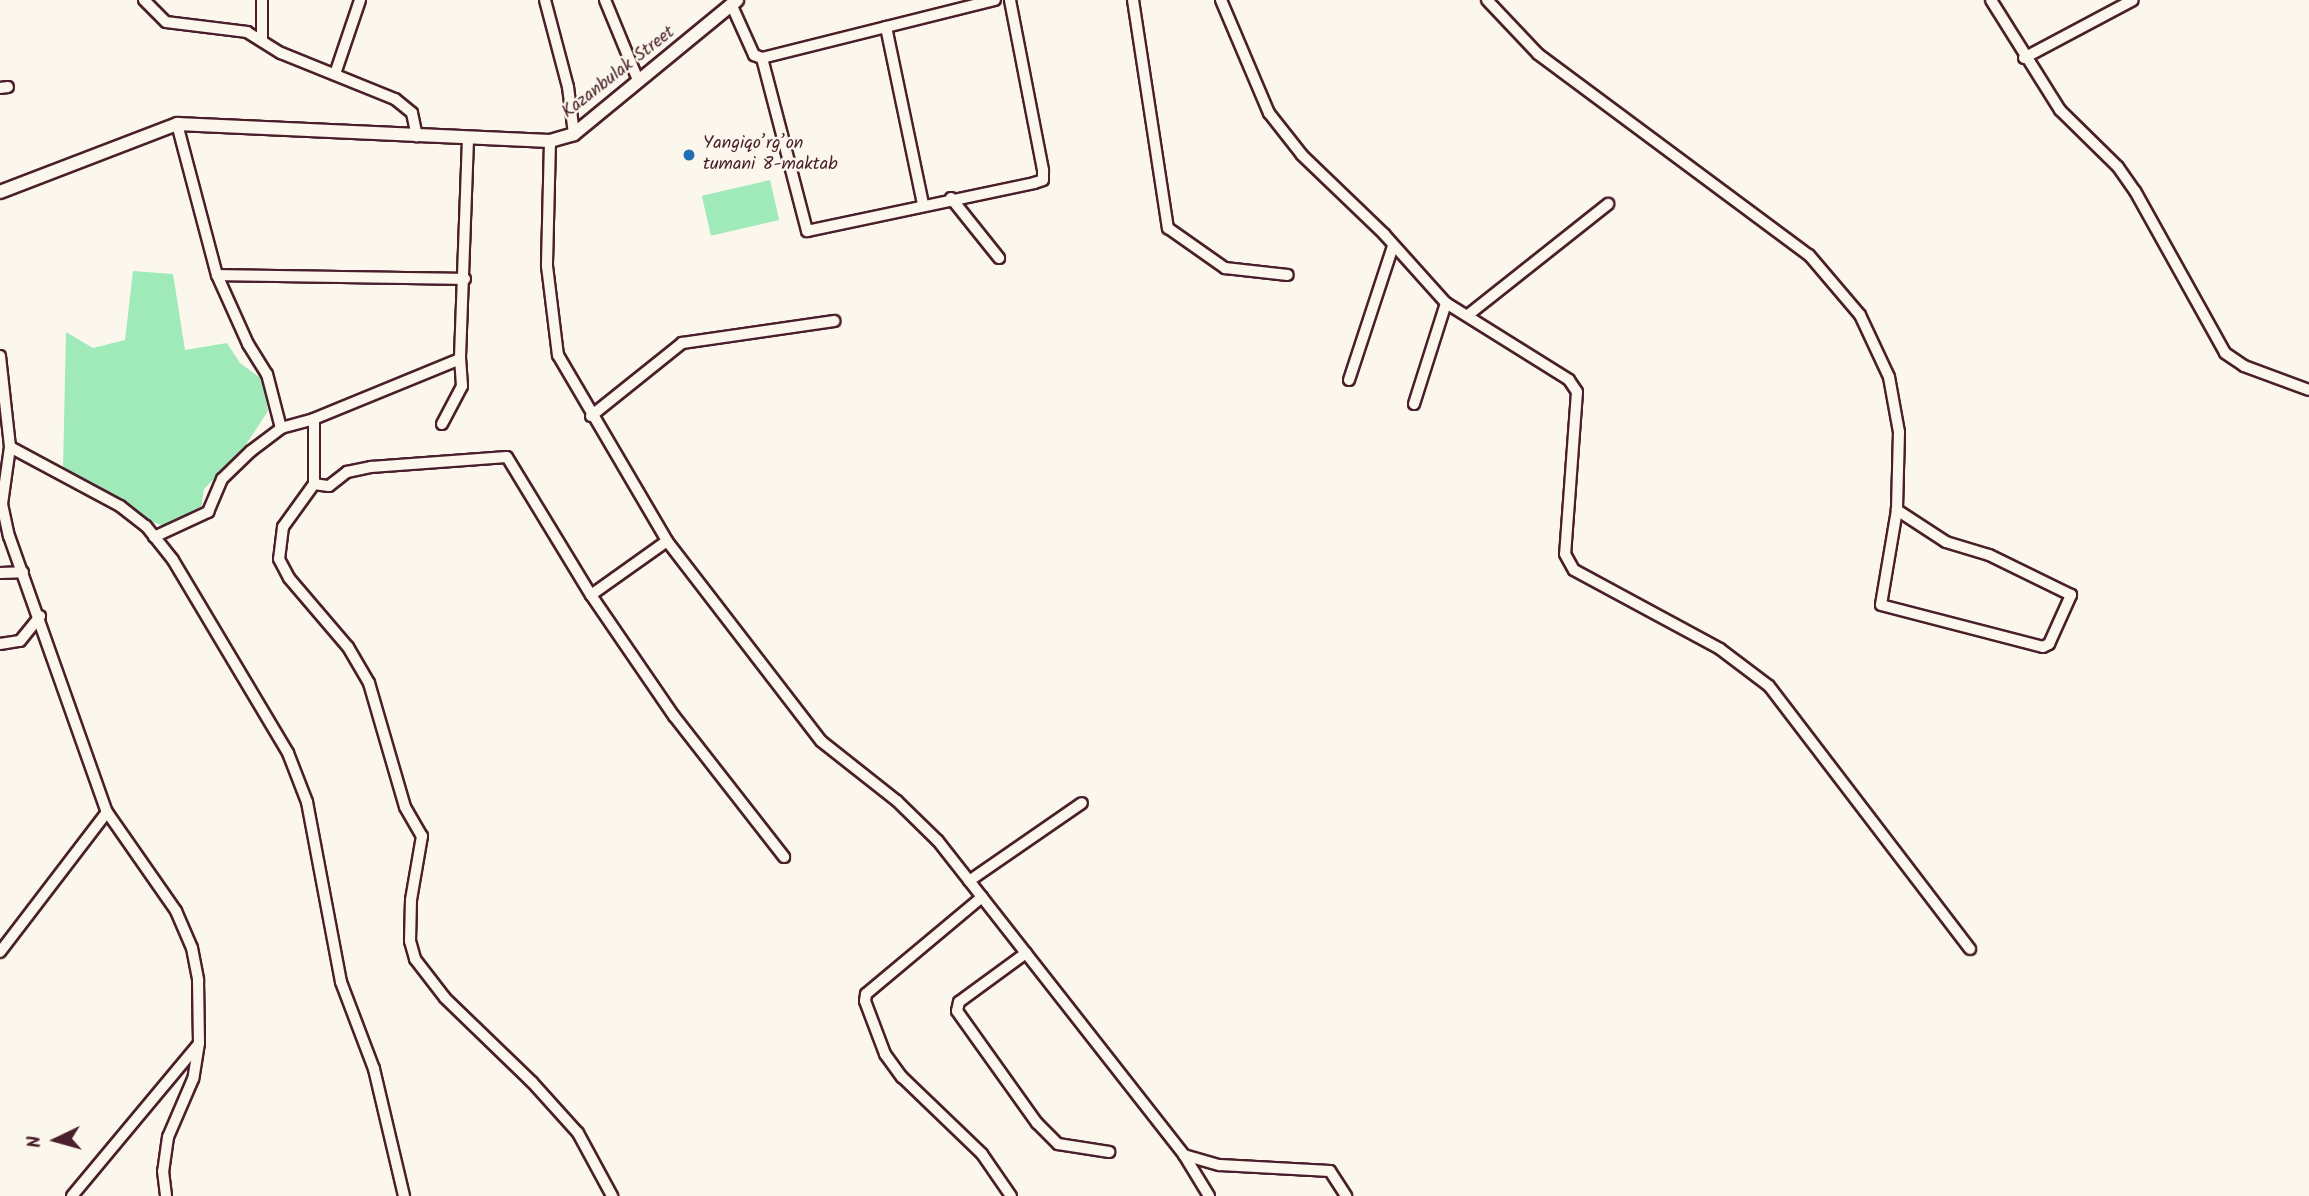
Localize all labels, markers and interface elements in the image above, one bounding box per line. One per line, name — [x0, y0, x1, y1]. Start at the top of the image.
street label: Kazanbulak Street — [558, 22, 680, 124]
place label: Yangiqo’rg’on tumani 8-maktab — [703, 134, 838, 176]
marker: Yangiqo’rg’on tumani 8-maktab — [681, 147, 697, 163]
north arrow — [21, 1105, 91, 1175]
text: N — [20, 1135, 51, 1149]

